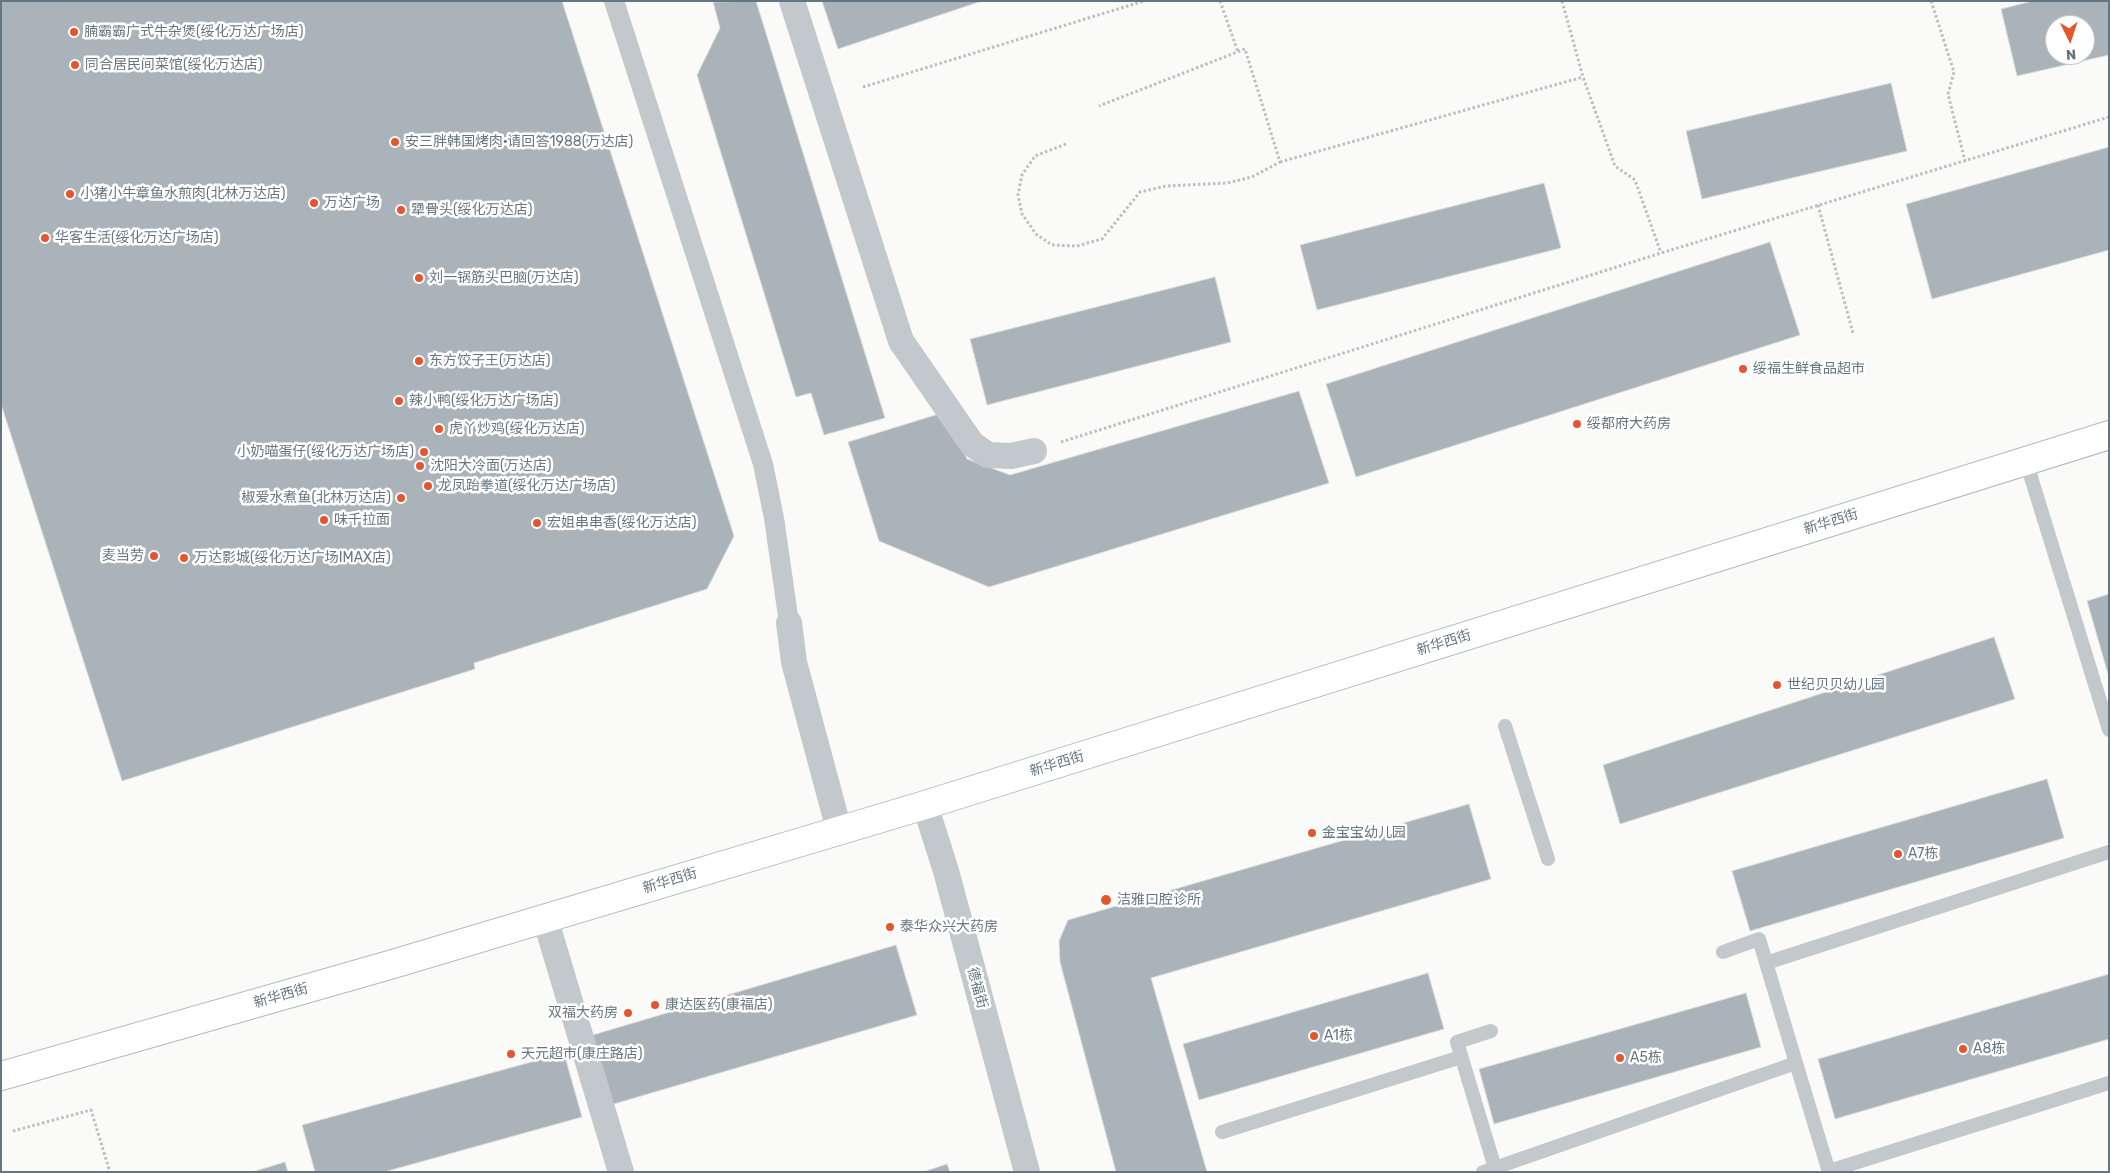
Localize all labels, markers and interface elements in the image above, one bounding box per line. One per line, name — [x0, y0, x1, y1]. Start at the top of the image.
north arrow — [2045, 15, 2095, 65]
place label: 腩霸霸广式牛杂煲(绥化万达广场店) — [84, 24, 303, 40]
marker: 腩霸霸广式牛杂煲(绥化万达广场店) — [68, 26, 80, 38]
text: N — [2065, 46, 2077, 63]
place label: 同合居民间菜馆(绥化万达店) — [85, 57, 262, 73]
marker: 同合居民间菜馆(绥化万达店) — [69, 59, 81, 71]
place label: 安三胖韩国烤肉·请回答1988(万达店) — [405, 134, 633, 150]
marker: 安三胖韩国烤肉·请回答1988(万达店) — [389, 136, 401, 148]
place label: 小猪小牛章鱼水煎肉(北林万达店) — [80, 186, 285, 202]
marker: 小猪小牛章鱼水煎肉(北林万达店) — [64, 188, 76, 200]
place label: 万达广场 — [324, 195, 380, 211]
marker: 万达广场 — [308, 197, 320, 209]
place label: 犟骨头(绥化万达店) — [411, 202, 532, 218]
marker: 犟骨头(绥化万达店) — [395, 204, 407, 216]
place label: 华客生活(绥化万达广场店) — [55, 230, 218, 246]
marker: 华客生活(绥化万达广场店) — [39, 232, 51, 244]
place label: 刘一锅筋头巴脑(万达店) — [429, 270, 578, 286]
marker: 刘一锅筋头巴脑(万达店) — [413, 272, 425, 284]
place label: 东方饺子王(万达店) — [429, 353, 550, 369]
marker: 东方饺子王(万达店) — [413, 355, 425, 367]
place label: 绥福生鲜食品超市 — [1753, 361, 1865, 377]
marker: 绥福生鲜食品超市 — [1737, 363, 1749, 375]
place label: 辣小鸭(绥化万达广场店) — [409, 393, 558, 409]
marker: 辣小鸭(绥化万达广场店) — [393, 395, 405, 407]
place label: 绥都府大药房 — [1587, 416, 1671, 432]
marker: 绥都府大药房 — [1571, 418, 1583, 430]
place label: 虎丫炒鸡(绥化万达店) — [449, 421, 584, 437]
marker: 虎丫炒鸡(绥化万达店) — [433, 423, 445, 435]
place label: 小奶喵蛋仔(绥化万达广场店) — [237, 444, 414, 460]
marker: 小奶喵蛋仔(绥化万达广场店) — [418, 446, 430, 458]
place label: 沈阳大冷面(万达店) — [430, 458, 551, 474]
marker: 沈阳大冷面(万达店) — [414, 460, 426, 472]
place label: 龙凤跆拳道(绥化万达广场店) — [438, 478, 615, 494]
marker: 龙凤跆拳道(绥化万达广场店) — [422, 480, 434, 492]
place label: 椒爱水煮鱼(北林万达店) — [242, 490, 391, 506]
marker: 椒爱水煮鱼(北林万达店) — [395, 492, 407, 504]
street label: 新华西街 — [1802, 506, 1860, 538]
place label: 味千拉面 — [334, 512, 390, 528]
marker: 味千拉面 — [318, 514, 330, 526]
place label: 宏姐串串香(绥化万达店) — [547, 515, 696, 531]
marker: 宏姐串串香(绥化万达店) — [531, 517, 543, 529]
place label: 麦当劳 — [102, 548, 144, 564]
marker: 麦当劳 — [148, 550, 160, 562]
place label: 万达影城(绥化万达广场IMAX店) — [194, 550, 391, 566]
marker: 万达影城(绥化万达广场IMAX店) — [178, 552, 190, 564]
street label: 新华西街 — [1415, 627, 1473, 659]
place label: 世纪贝贝幼儿园 — [1787, 677, 1885, 693]
marker: 世纪贝贝幼儿园 — [1771, 679, 1783, 691]
street label: 新华西街 — [1028, 748, 1086, 780]
place label: 金宝宝幼儿园 — [1322, 825, 1406, 841]
marker: 金宝宝幼儿园 — [1306, 827, 1318, 839]
place label: A7栋 — [1908, 846, 1938, 862]
marker: A7栋 — [1892, 848, 1904, 860]
street label: 新华西街 — [641, 865, 699, 897]
place label: 洁雅口腔诊所 — [1117, 892, 1201, 908]
marker: 洁雅口腔诊所 — [1099, 893, 1113, 907]
place label: 泰华众兴大药房 — [900, 919, 998, 935]
marker: 泰华众兴大药房 — [884, 921, 896, 933]
street label: 德福街 — [963, 966, 991, 1010]
street label: 新华西街 — [252, 980, 310, 1012]
place label: 康达医药(康福店) — [665, 997, 772, 1013]
marker: 康达医药(康福店) — [649, 999, 661, 1011]
place label: 双福大药房 — [548, 1005, 618, 1021]
marker: 双福大药房 — [622, 1007, 634, 1019]
place label: A1栋 — [1324, 1028, 1353, 1044]
marker: A1栋 — [1308, 1030, 1320, 1042]
place label: A8栋 — [1973, 1041, 2005, 1057]
marker: A8栋 — [1957, 1043, 1969, 1055]
place label: 天元超市(康庄路店) — [521, 1046, 642, 1062]
marker: 天元超市(康庄路店) — [505, 1048, 517, 1060]
place label: A5栋 — [1630, 1050, 1662, 1066]
marker: A5栋 — [1614, 1052, 1626, 1064]

